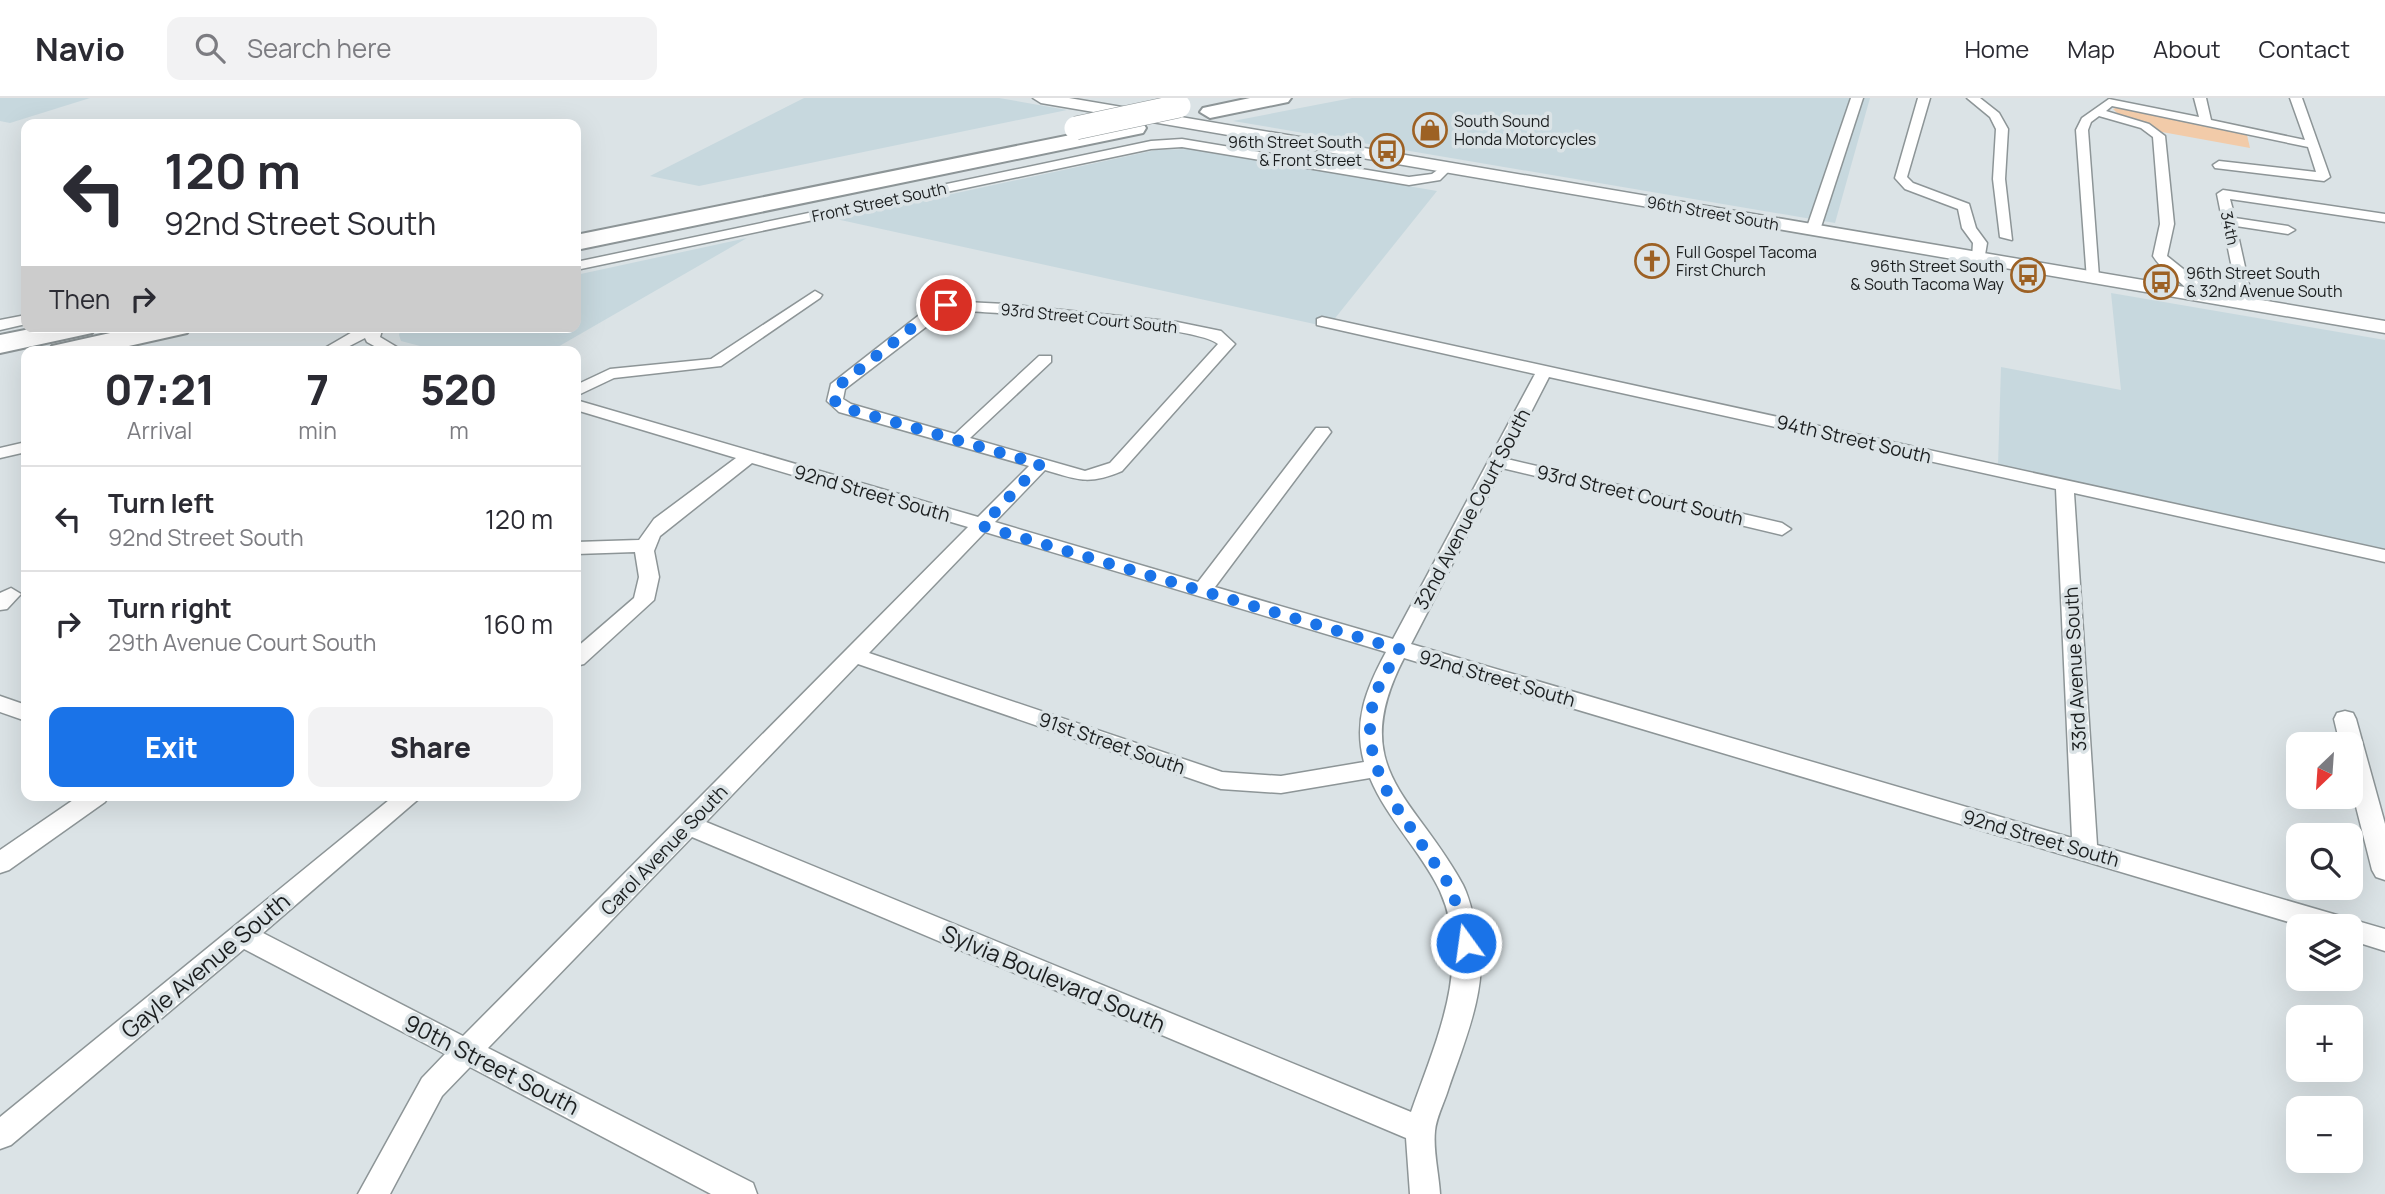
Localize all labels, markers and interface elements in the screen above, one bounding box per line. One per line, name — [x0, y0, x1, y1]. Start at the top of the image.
search box — [167, 17, 657, 80]
text: Navio — [35, 26, 125, 71]
icon: search — [191, 29, 229, 67]
text: Search here — [247, 30, 391, 66]
text: Home — [1964, 32, 2029, 65]
text: Map — [2067, 32, 2115, 65]
text: About — [2153, 32, 2221, 65]
text: Contact — [2259, 32, 2350, 65]
place label: South Sound Honda Motorcycles — [1454, 110, 1596, 150]
shop icon: South Sound Honda Motorcycles — [1411, 111, 1449, 149]
place label: 96th Street South & Front Street — [1228, 131, 1362, 171]
bus stop icon: 96th Street South & Front Street — [1368, 132, 1406, 170]
text: 120 m — [164, 137, 301, 204]
icon: left — [49, 147, 140, 238]
street label: Front Street South — [810, 177, 948, 227]
street label: 96th Street South — [1645, 191, 1781, 235]
text: 92nd Street South — [164, 201, 436, 245]
street label: 34th — [2216, 209, 2244, 247]
place label: Full Gospel Tacoma First Church — [1676, 241, 1817, 281]
church icon: Full Gospel Tacoma First Church — [1633, 242, 1671, 280]
place label: 96th Street South & South Tacoma Way — [1850, 255, 2005, 295]
bus stop icon: 96th Street South & South Tacoma Way — [2009, 256, 2047, 294]
place label: 96th Street South & 32nd Avenue South — [2186, 262, 2342, 302]
bus stop icon: 96th Street South & 32nd Avenue South — [2142, 263, 2180, 301]
pin — [916, 275, 976, 335]
icon: right — [124, 280, 162, 318]
text: Then — [49, 281, 110, 317]
icon: arrive — [927, 286, 965, 324]
street label: 93rd Street Court South — [999, 298, 1179, 338]
text: 07:21 — [104, 360, 215, 418]
text: 7 — [306, 360, 329, 418]
text: 520 — [420, 360, 498, 418]
street label: 32nd Avenue Court South — [1408, 404, 1536, 614]
street label: 94th Street South — [1774, 409, 1934, 469]
text: Arrival — [127, 414, 192, 446]
text: min — [298, 414, 337, 446]
text: m — [449, 414, 469, 446]
street label: 92nd Street South — [791, 458, 953, 528]
street label: 93rd Street Court South — [1534, 459, 1746, 531]
text: Turn left — [108, 485, 215, 521]
icon: left — [49, 500, 87, 538]
text: 120 m — [485, 501, 553, 537]
text: 92nd Street South — [108, 521, 304, 553]
street label: 33rd Avenue South — [2058, 586, 2092, 752]
text: Turn right — [108, 590, 232, 626]
icon: right — [49, 605, 87, 643]
text: 160 m — [484, 606, 553, 642]
text: 29th Avenue Court South — [108, 626, 376, 658]
street label: 92nd Street South — [1416, 643, 1578, 713]
street label: 91st Street South — [1035, 706, 1189, 780]
button: Exit — [49, 707, 294, 787]
button: Share — [308, 707, 553, 787]
north arrow — [2286, 732, 2362, 808]
map controls — [2286, 732, 2363, 1173]
street label: Carol Avenue South — [595, 779, 733, 921]
street label: 92nd Street South — [1960, 803, 2122, 873]
button: search — [2286, 823, 2363, 900]
street label: Gayle Avenue South — [114, 885, 296, 1045]
position arrow — [1429, 906, 1503, 980]
button: layers — [2286, 914, 2363, 991]
street label: Sylvia Boulevard South — [937, 916, 1171, 1040]
button: + — [2286, 1005, 2363, 1082]
street label: 90th Street South — [399, 1006, 585, 1122]
button: − — [2286, 1096, 2363, 1173]

